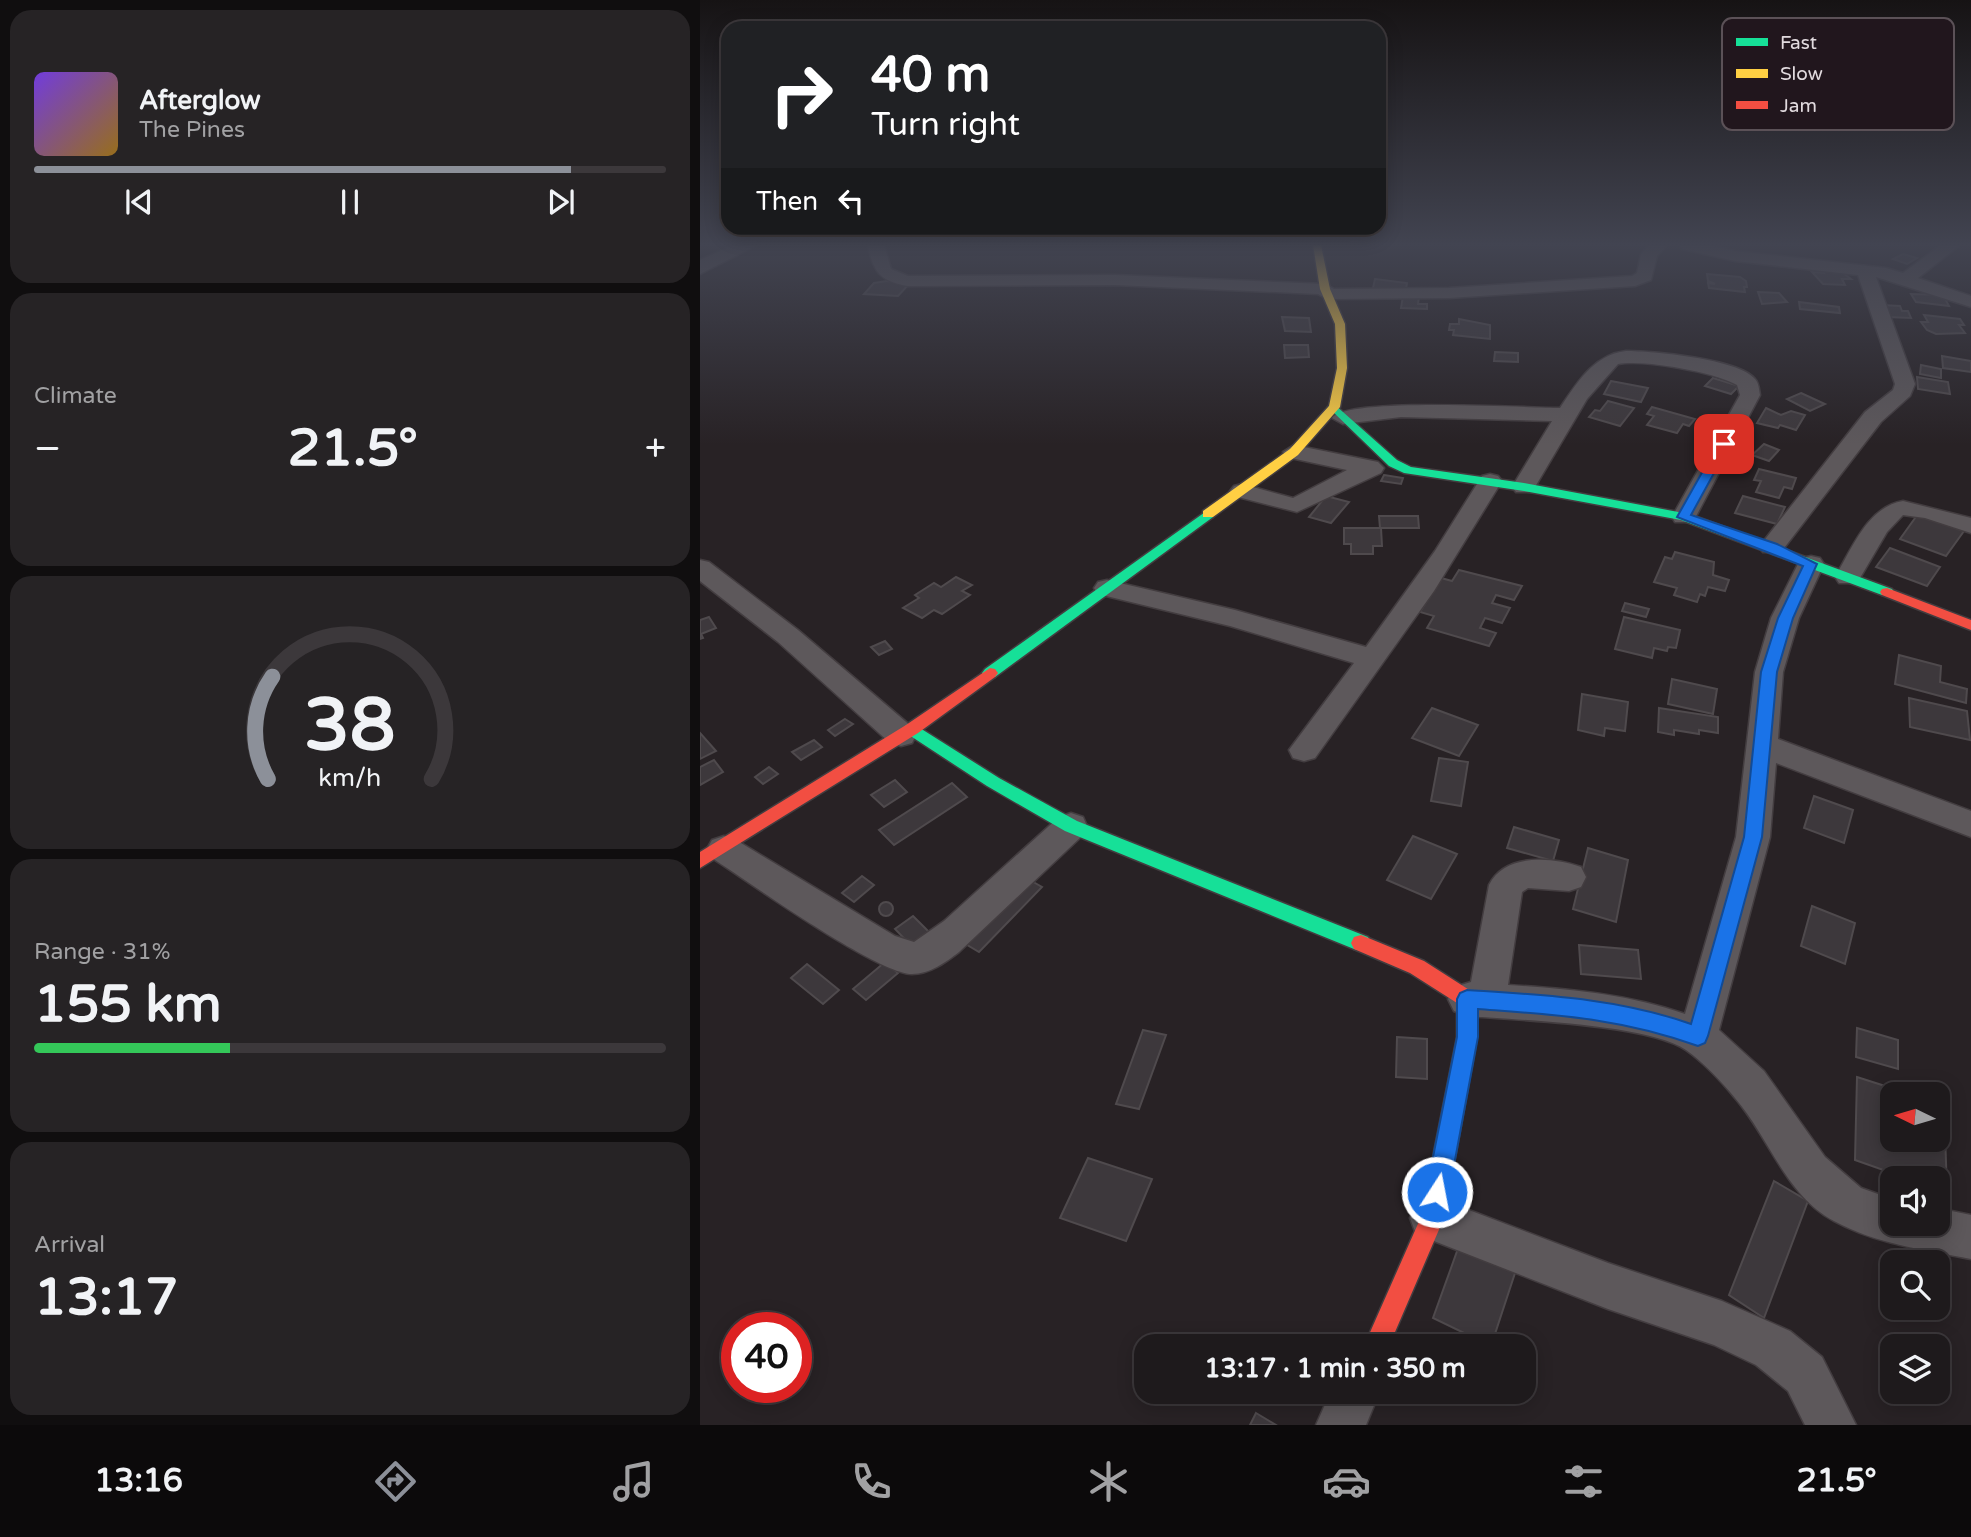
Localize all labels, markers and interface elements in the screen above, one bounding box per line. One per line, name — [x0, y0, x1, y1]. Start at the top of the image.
legend — [1722, 18, 1954, 130]
text: Fast — [1780, 32, 1817, 54]
text: 40 m — [871, 46, 990, 105]
icon: right — [756, 49, 847, 140]
text: Slow — [1780, 63, 1823, 85]
text: Afterglow — [139, 85, 261, 116]
text: Jam — [1780, 95, 1817, 117]
text: Turn right — [871, 106, 1020, 144]
text: The Pines — [139, 116, 245, 144]
icon: left — [832, 182, 870, 220]
icon: previous — [120, 183, 158, 221]
icon: pause — [331, 183, 369, 221]
icon: next — [542, 183, 580, 221]
text: Then — [756, 186, 818, 217]
text: Climate — [34, 382, 117, 410]
pin — [1694, 414, 1754, 474]
text: 21.5° — [288, 417, 418, 480]
icon: arrive — [1705, 425, 1743, 463]
text: − — [34, 426, 61, 472]
text: + — [645, 426, 666, 472]
text: 38 — [304, 682, 396, 770]
text: km/h — [319, 762, 381, 792]
text: Range · 31% — [34, 938, 170, 966]
text: 155 km — [34, 973, 222, 1036]
north arrow — [1880, 1082, 1950, 1152]
map controls — [1880, 1082, 1950, 1404]
position arrow — [1400, 1155, 1474, 1229]
button: sound — [1880, 1166, 1950, 1236]
text: Arrival — [34, 1231, 105, 1259]
button: search — [1880, 1250, 1950, 1320]
text: 13:17 — [34, 1266, 178, 1329]
speed limit sign: 40 — [721, 1312, 812, 1403]
button: layers — [1880, 1334, 1950, 1404]
text: 13:17 · 1 min · 350 m — [1204, 1353, 1466, 1384]
icon: directions — [371, 1457, 420, 1506]
icon: music — [609, 1457, 658, 1506]
icon: phone — [847, 1457, 896, 1506]
icon: climate — [1084, 1457, 1133, 1506]
icon: car — [1322, 1457, 1371, 1506]
icon: filters — [1559, 1457, 1608, 1506]
text: 13:16 — [94, 1462, 183, 1500]
text: 21.5° — [1797, 1462, 1877, 1500]

